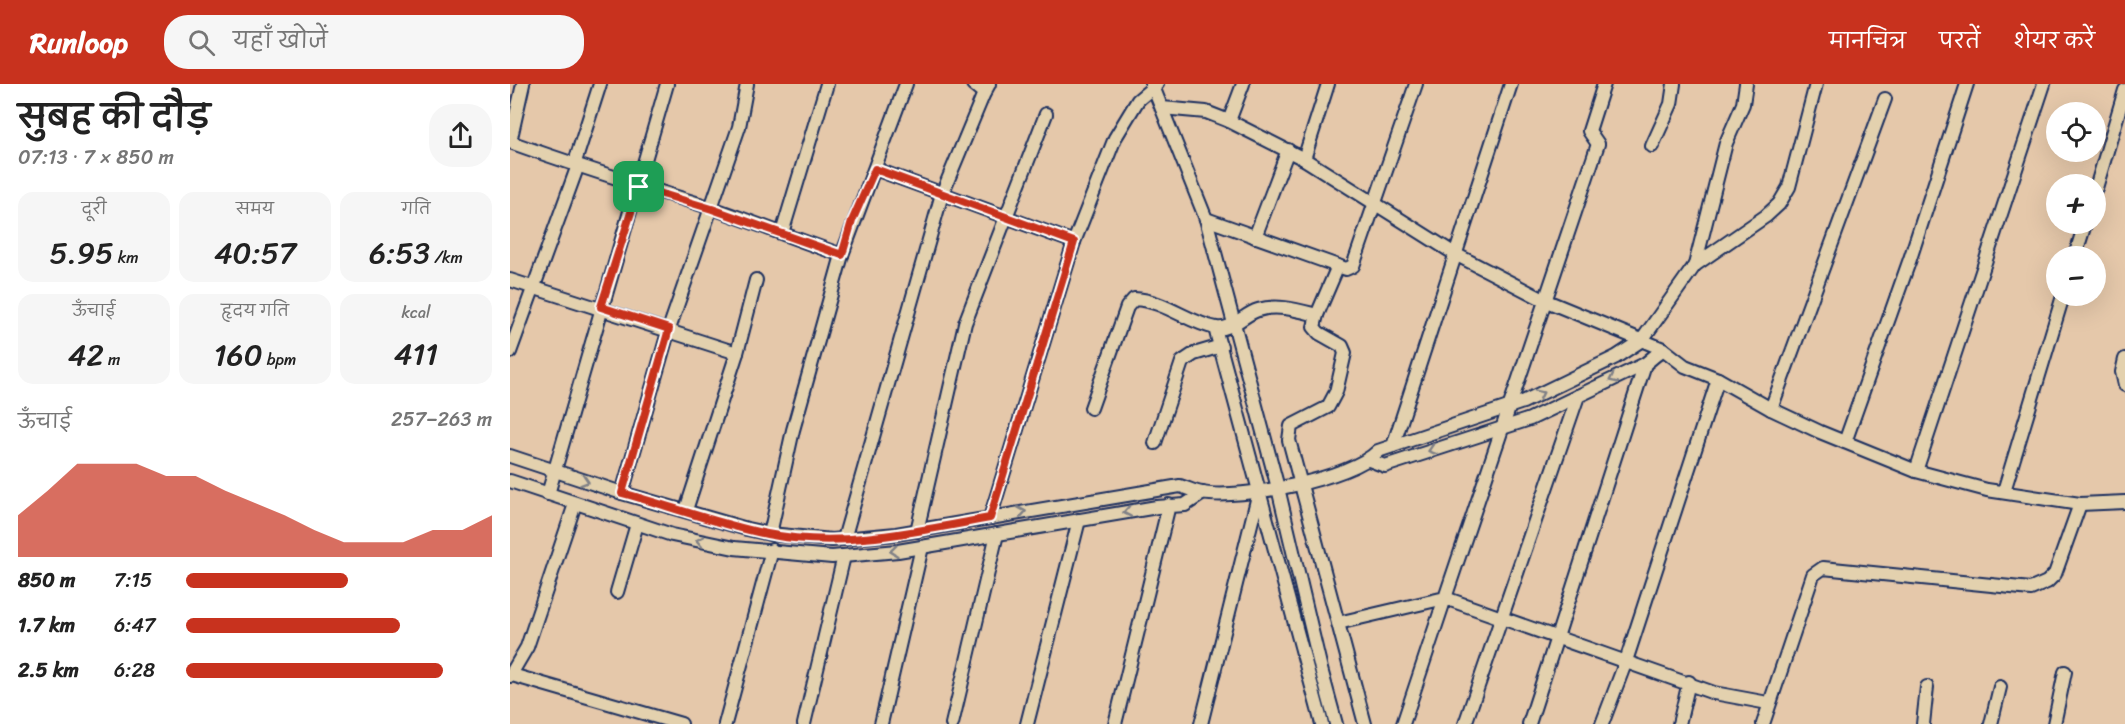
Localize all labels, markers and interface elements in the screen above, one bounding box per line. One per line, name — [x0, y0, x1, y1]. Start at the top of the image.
search box — [164, 15, 584, 69]
text: Runloop — [30, 18, 128, 67]
text: यहाँ खोजें — [233, 21, 328, 60]
text: मानचित्र — [1829, 22, 1906, 60]
text: परतें — [1939, 22, 1980, 60]
text: शेयर करें — [2013, 22, 2095, 60]
icon: search — [185, 26, 218, 59]
text: सुबह की दौड़ — [18, 88, 210, 146]
map controls — [2046, 102, 2106, 306]
button: locate — [2046, 102, 2106, 162]
button: share — [429, 104, 492, 167]
text: 07:13 · 7 × 850 m — [18, 140, 174, 175]
pin — [613, 161, 664, 212]
icon: arrive — [622, 170, 655, 203]
button: + — [2046, 174, 2106, 234]
text: दूरी — [81, 194, 107, 223]
text: समय — [236, 194, 274, 223]
text: गति — [401, 194, 431, 223]
text: 5.95 — [49, 226, 114, 280]
text: 40:57 — [214, 226, 296, 280]
text: 6:53 — [369, 226, 430, 280]
text: km — [114, 243, 139, 272]
text: /km — [430, 243, 463, 272]
button: − — [2046, 246, 2106, 306]
text: ऊँचाई — [73, 296, 115, 325]
text: हृदय गति — [221, 296, 289, 325]
text: kcal — [401, 298, 431, 327]
text: 411 — [394, 327, 438, 381]
text: 42 — [68, 328, 104, 382]
text: 160 — [214, 328, 263, 382]
text: m — [104, 345, 120, 374]
text: bpm — [263, 345, 296, 374]
one-way arrow — [1608, 371, 1619, 383]
one-way arrow — [1533, 389, 1544, 401]
text: 257–263 m — [391, 402, 492, 437]
text: ऊँचाई — [18, 404, 72, 439]
one-way arrow — [1427, 443, 1438, 456]
one-way arrow — [579, 474, 590, 486]
one-way arrow — [1123, 505, 1133, 518]
one-way arrow — [1018, 507, 1027, 519]
one-way arrow — [695, 535, 705, 548]
one-way arrow — [889, 545, 898, 557]
text: 850 m — [18, 563, 75, 598]
text: 7:15 — [114, 563, 152, 598]
text: 1.7 km — [18, 608, 75, 643]
text: 6:47 — [114, 608, 155, 643]
text: 2.5 km — [18, 653, 79, 688]
text: 6:28 — [114, 653, 155, 688]

